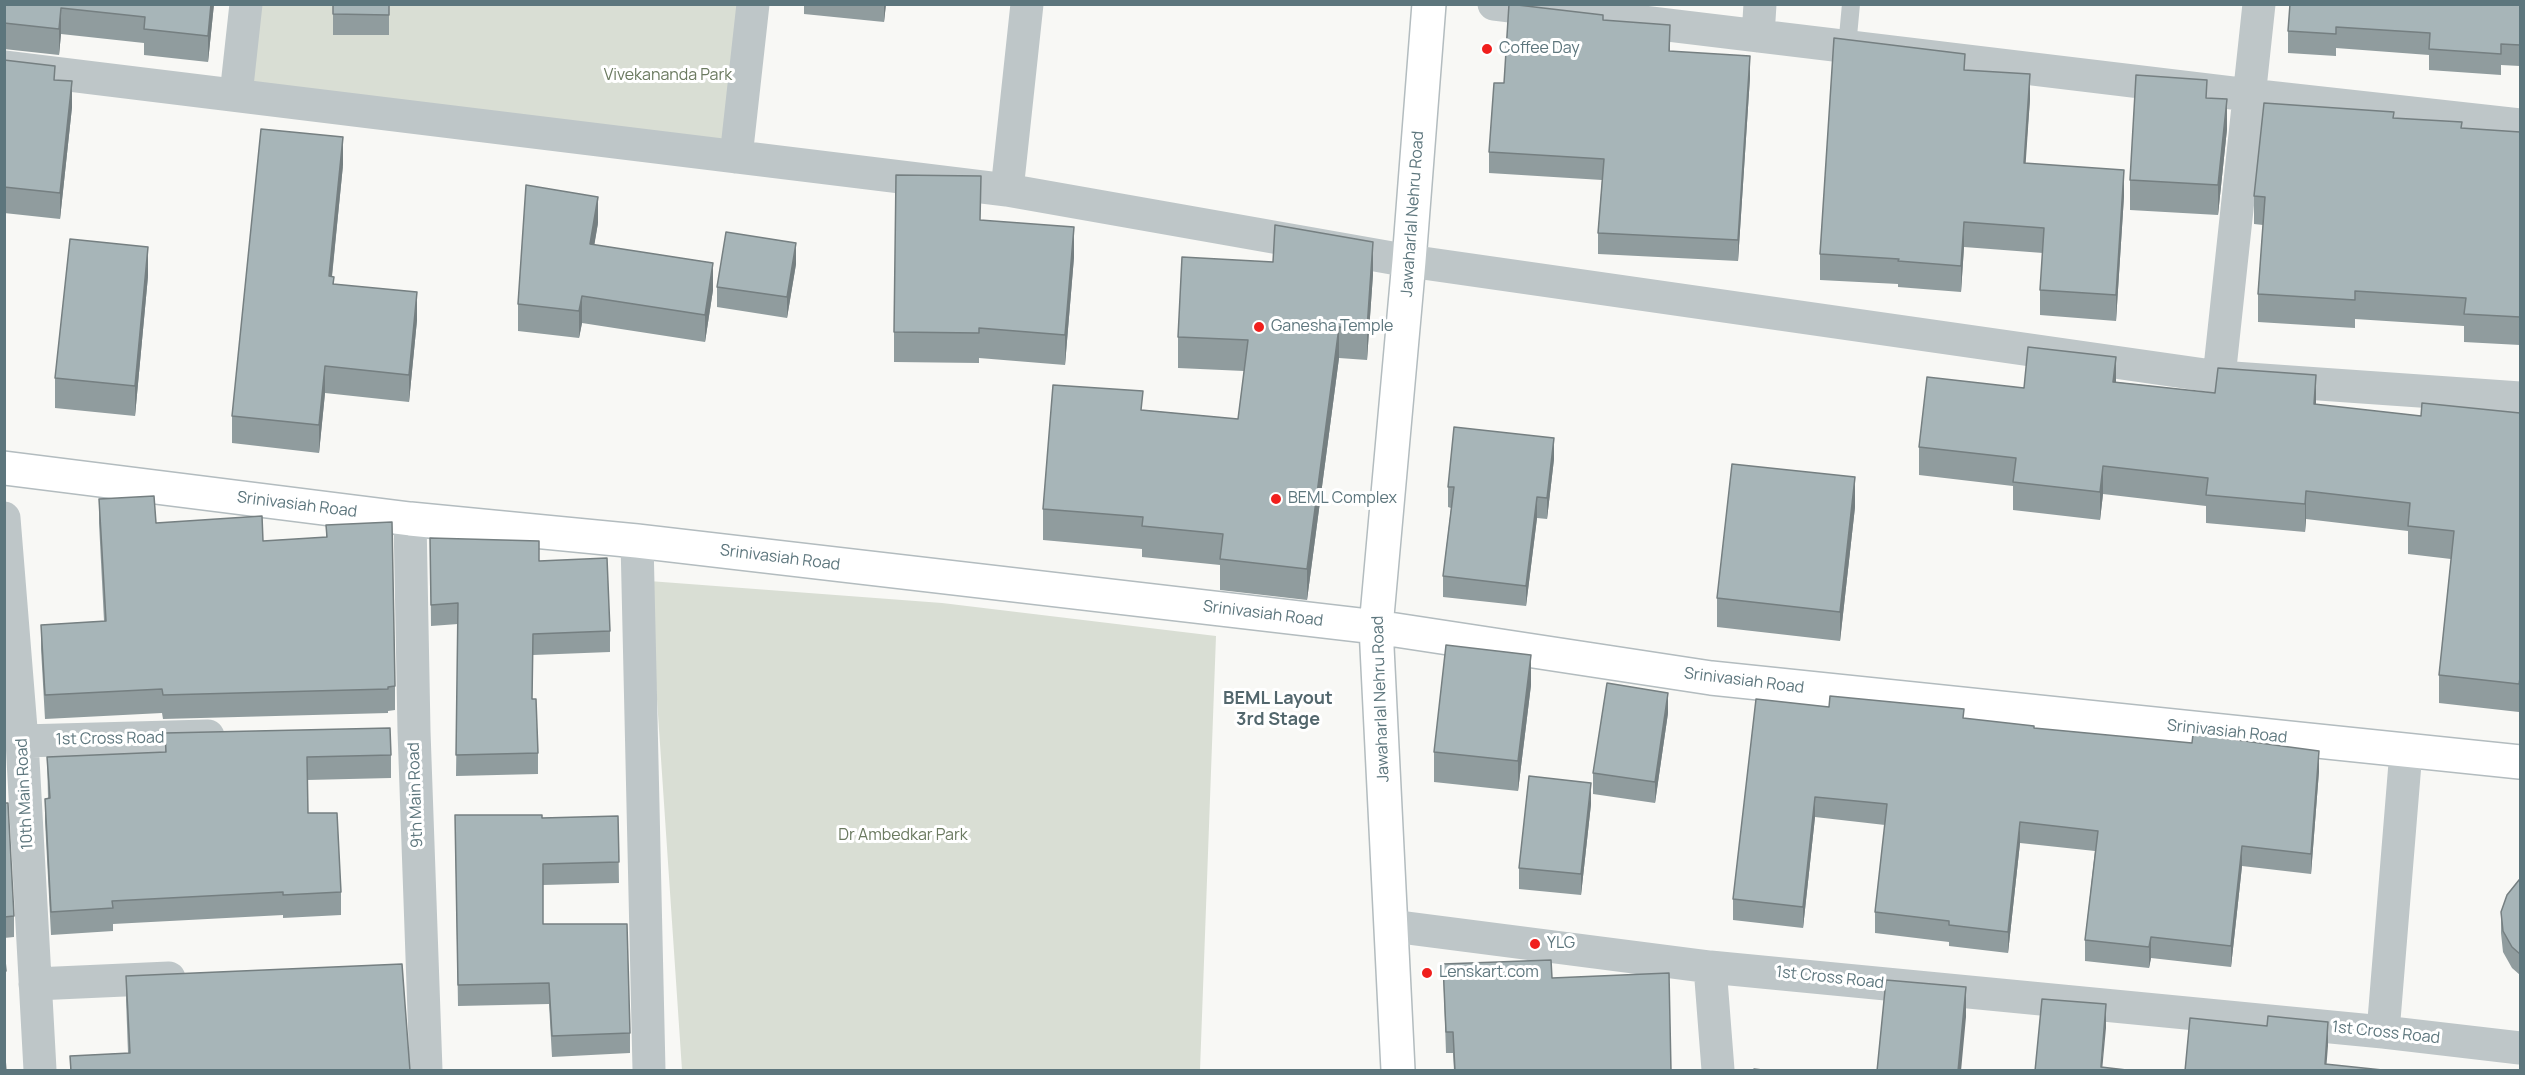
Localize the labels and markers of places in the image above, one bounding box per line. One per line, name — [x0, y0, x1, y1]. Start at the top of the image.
place label: Coffee Day — [1499, 39, 1580, 59]
marker: Coffee Day — [1480, 42, 1494, 56]
place label: Ganesha Temple — [1271, 317, 1393, 337]
marker: Ganesha Temple — [1252, 320, 1266, 334]
place label: BEML Complex — [1288, 489, 1397, 509]
marker: BEML Complex — [1269, 492, 1283, 506]
place label: YLG — [1547, 934, 1575, 954]
marker: YLG — [1528, 937, 1542, 951]
place label: Lenskart.com — [1439, 963, 1539, 983]
marker: Lenskart.com — [1420, 966, 1434, 980]

